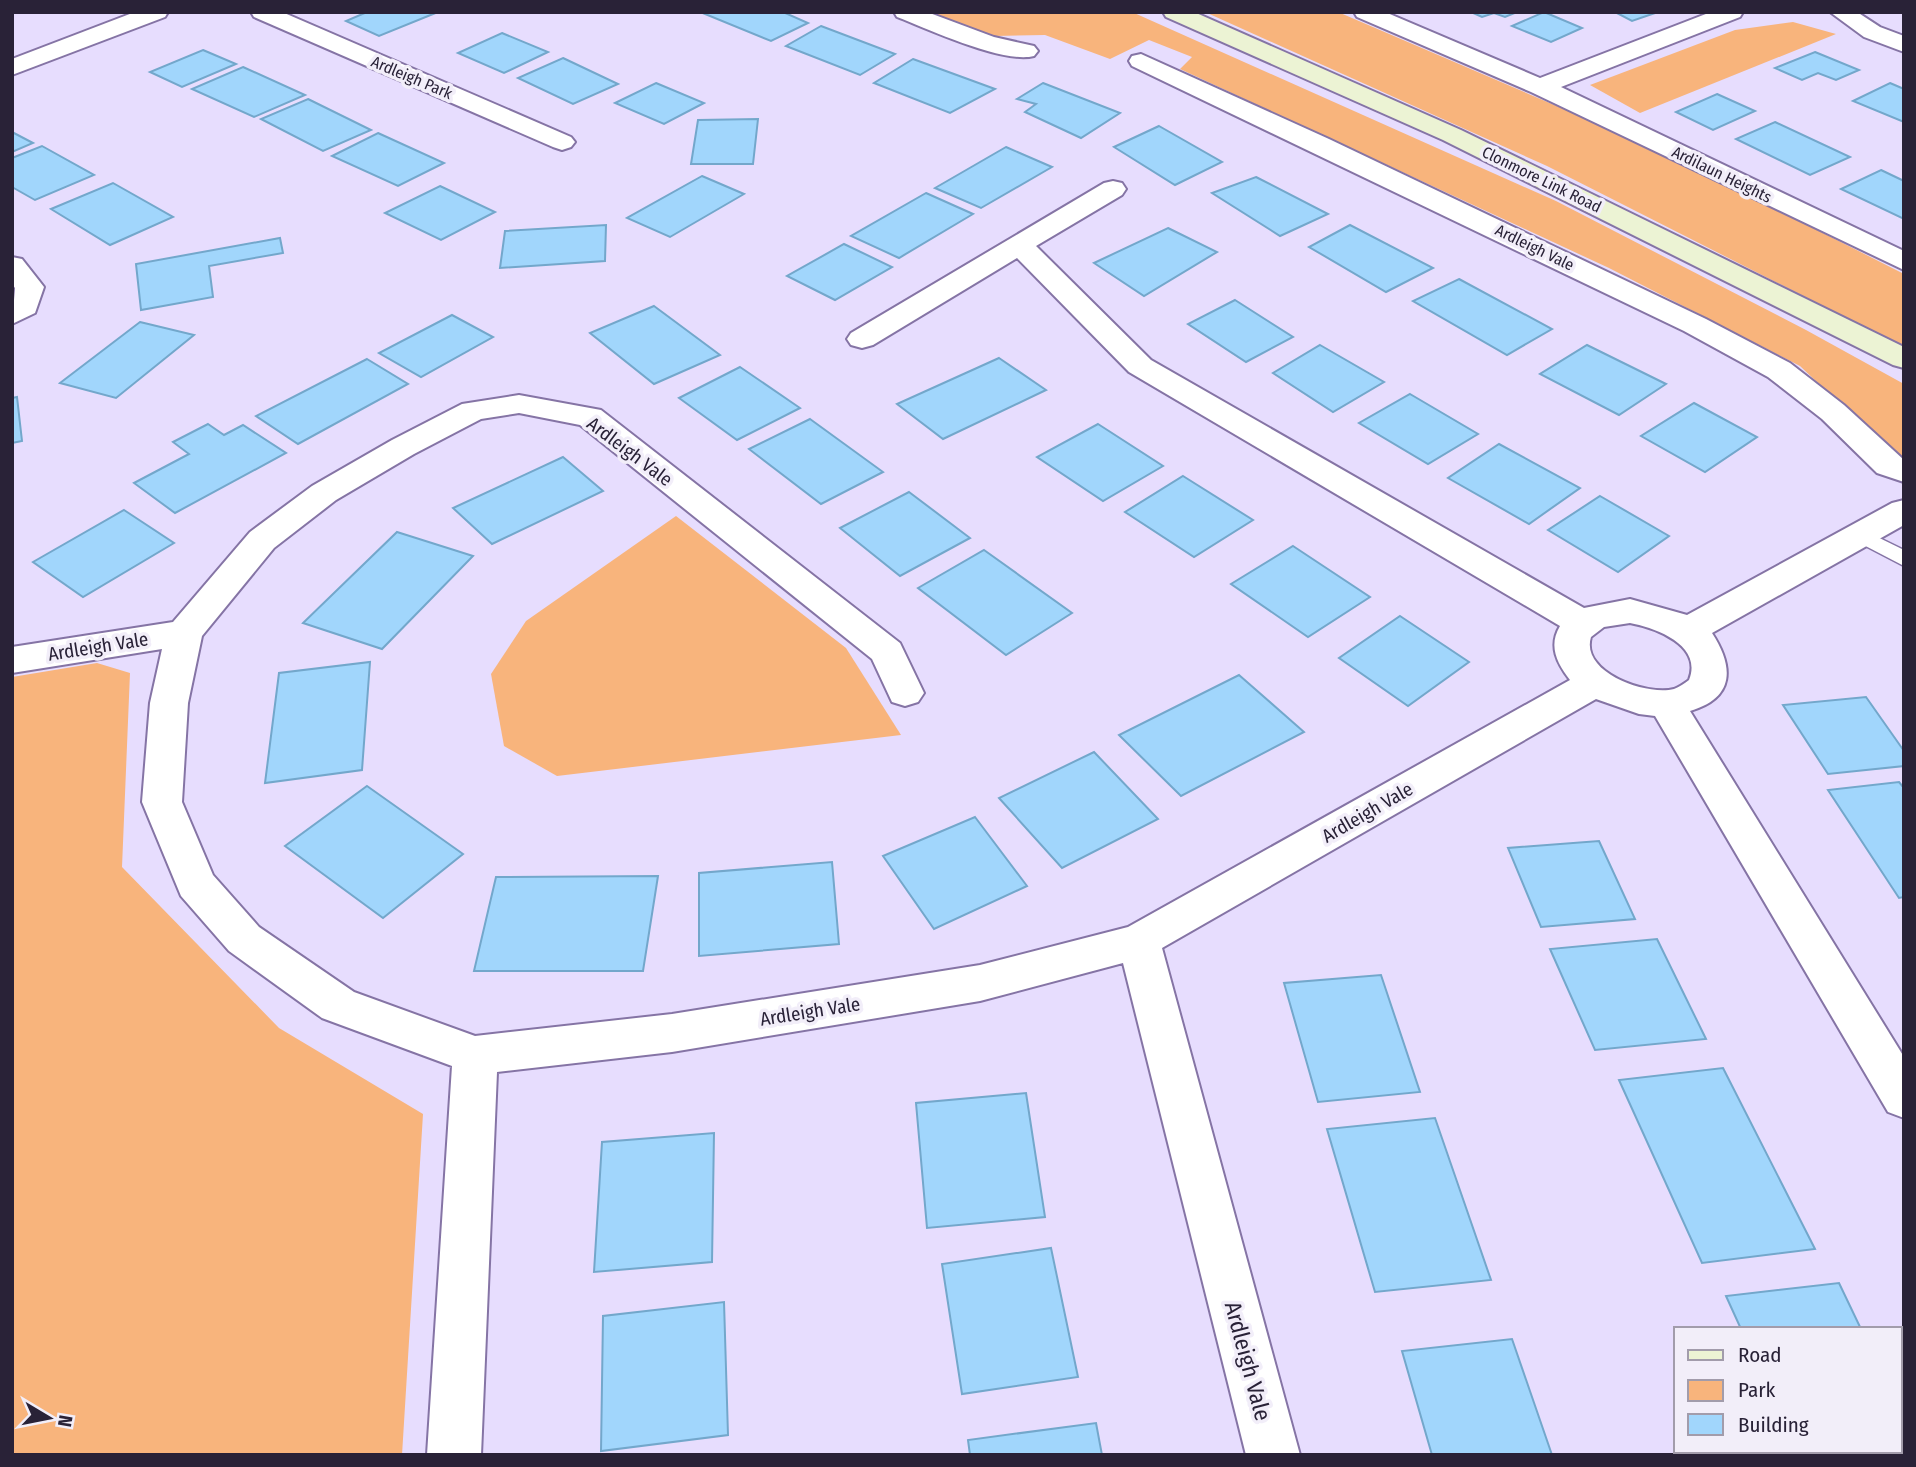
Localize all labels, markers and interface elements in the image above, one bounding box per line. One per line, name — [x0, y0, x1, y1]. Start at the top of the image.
street label: Ardleigh Park — [368, 52, 456, 103]
street label: Clonmore Link Road — [1479, 142, 1605, 217]
street label: Ardilaun Heights — [1669, 142, 1775, 207]
street label: Ardleigh Vale — [1492, 220, 1577, 275]
street label: Ardleigh Vale — [582, 412, 677, 491]
street label: Ardleigh Vale — [46, 627, 150, 666]
street label: Ardleigh Vale — [1318, 777, 1417, 848]
street label: Ardleigh Vale — [758, 992, 862, 1031]
street label: Ardleigh Vale — [1219, 1298, 1277, 1424]
legend — [1674, 1327, 1902, 1453]
text: Road — [1738, 1342, 1782, 1368]
text: Park — [1738, 1377, 1776, 1403]
north arrow — [14, 1383, 84, 1453]
text: Building — [1738, 1412, 1809, 1438]
text: N — [53, 1413, 78, 1428]

